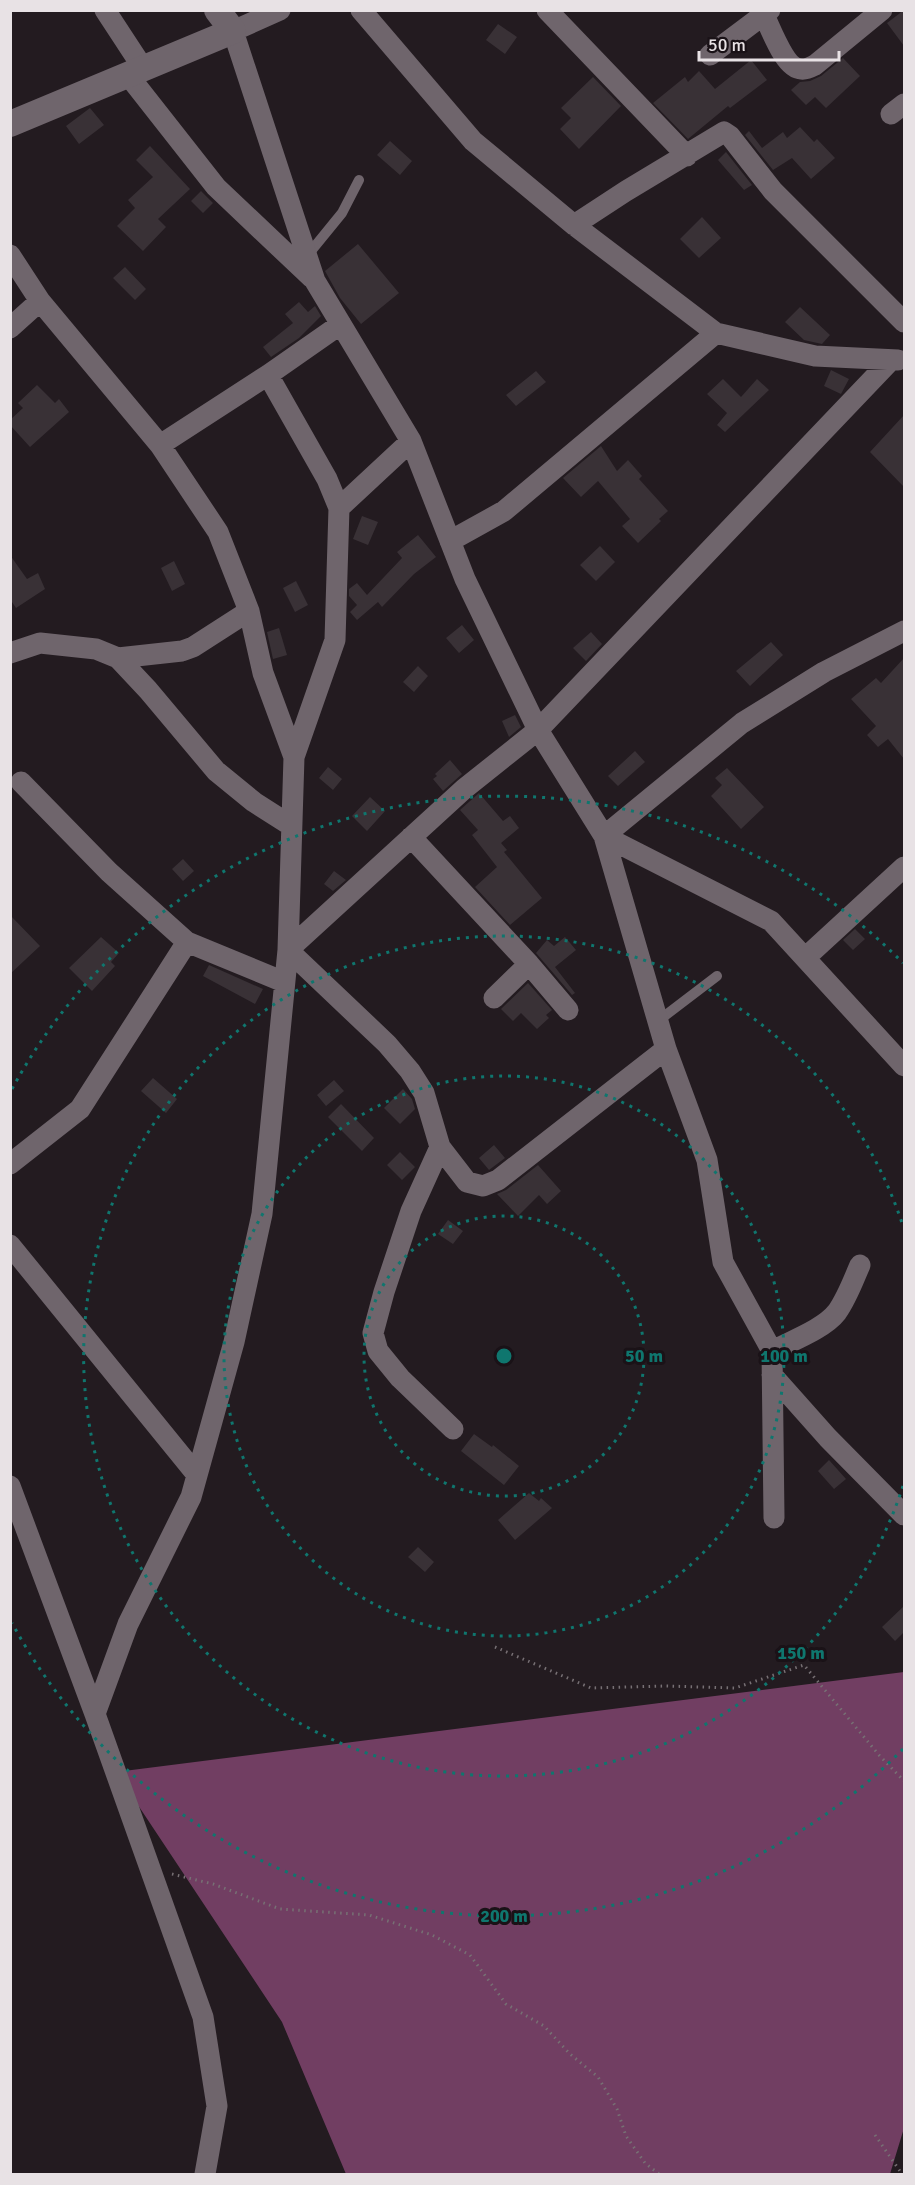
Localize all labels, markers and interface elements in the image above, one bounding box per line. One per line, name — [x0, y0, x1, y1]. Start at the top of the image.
scale bar — [699, 24, 838, 62]
text: 50 m — [708, 34, 746, 56]
text: 50 m — [625, 1345, 663, 1367]
text: 100 m — [760, 1345, 808, 1367]
centre of rings — [494, 1346, 514, 1366]
text: 150 m — [777, 1642, 825, 1664]
text: 200 m — [480, 1905, 528, 1927]

